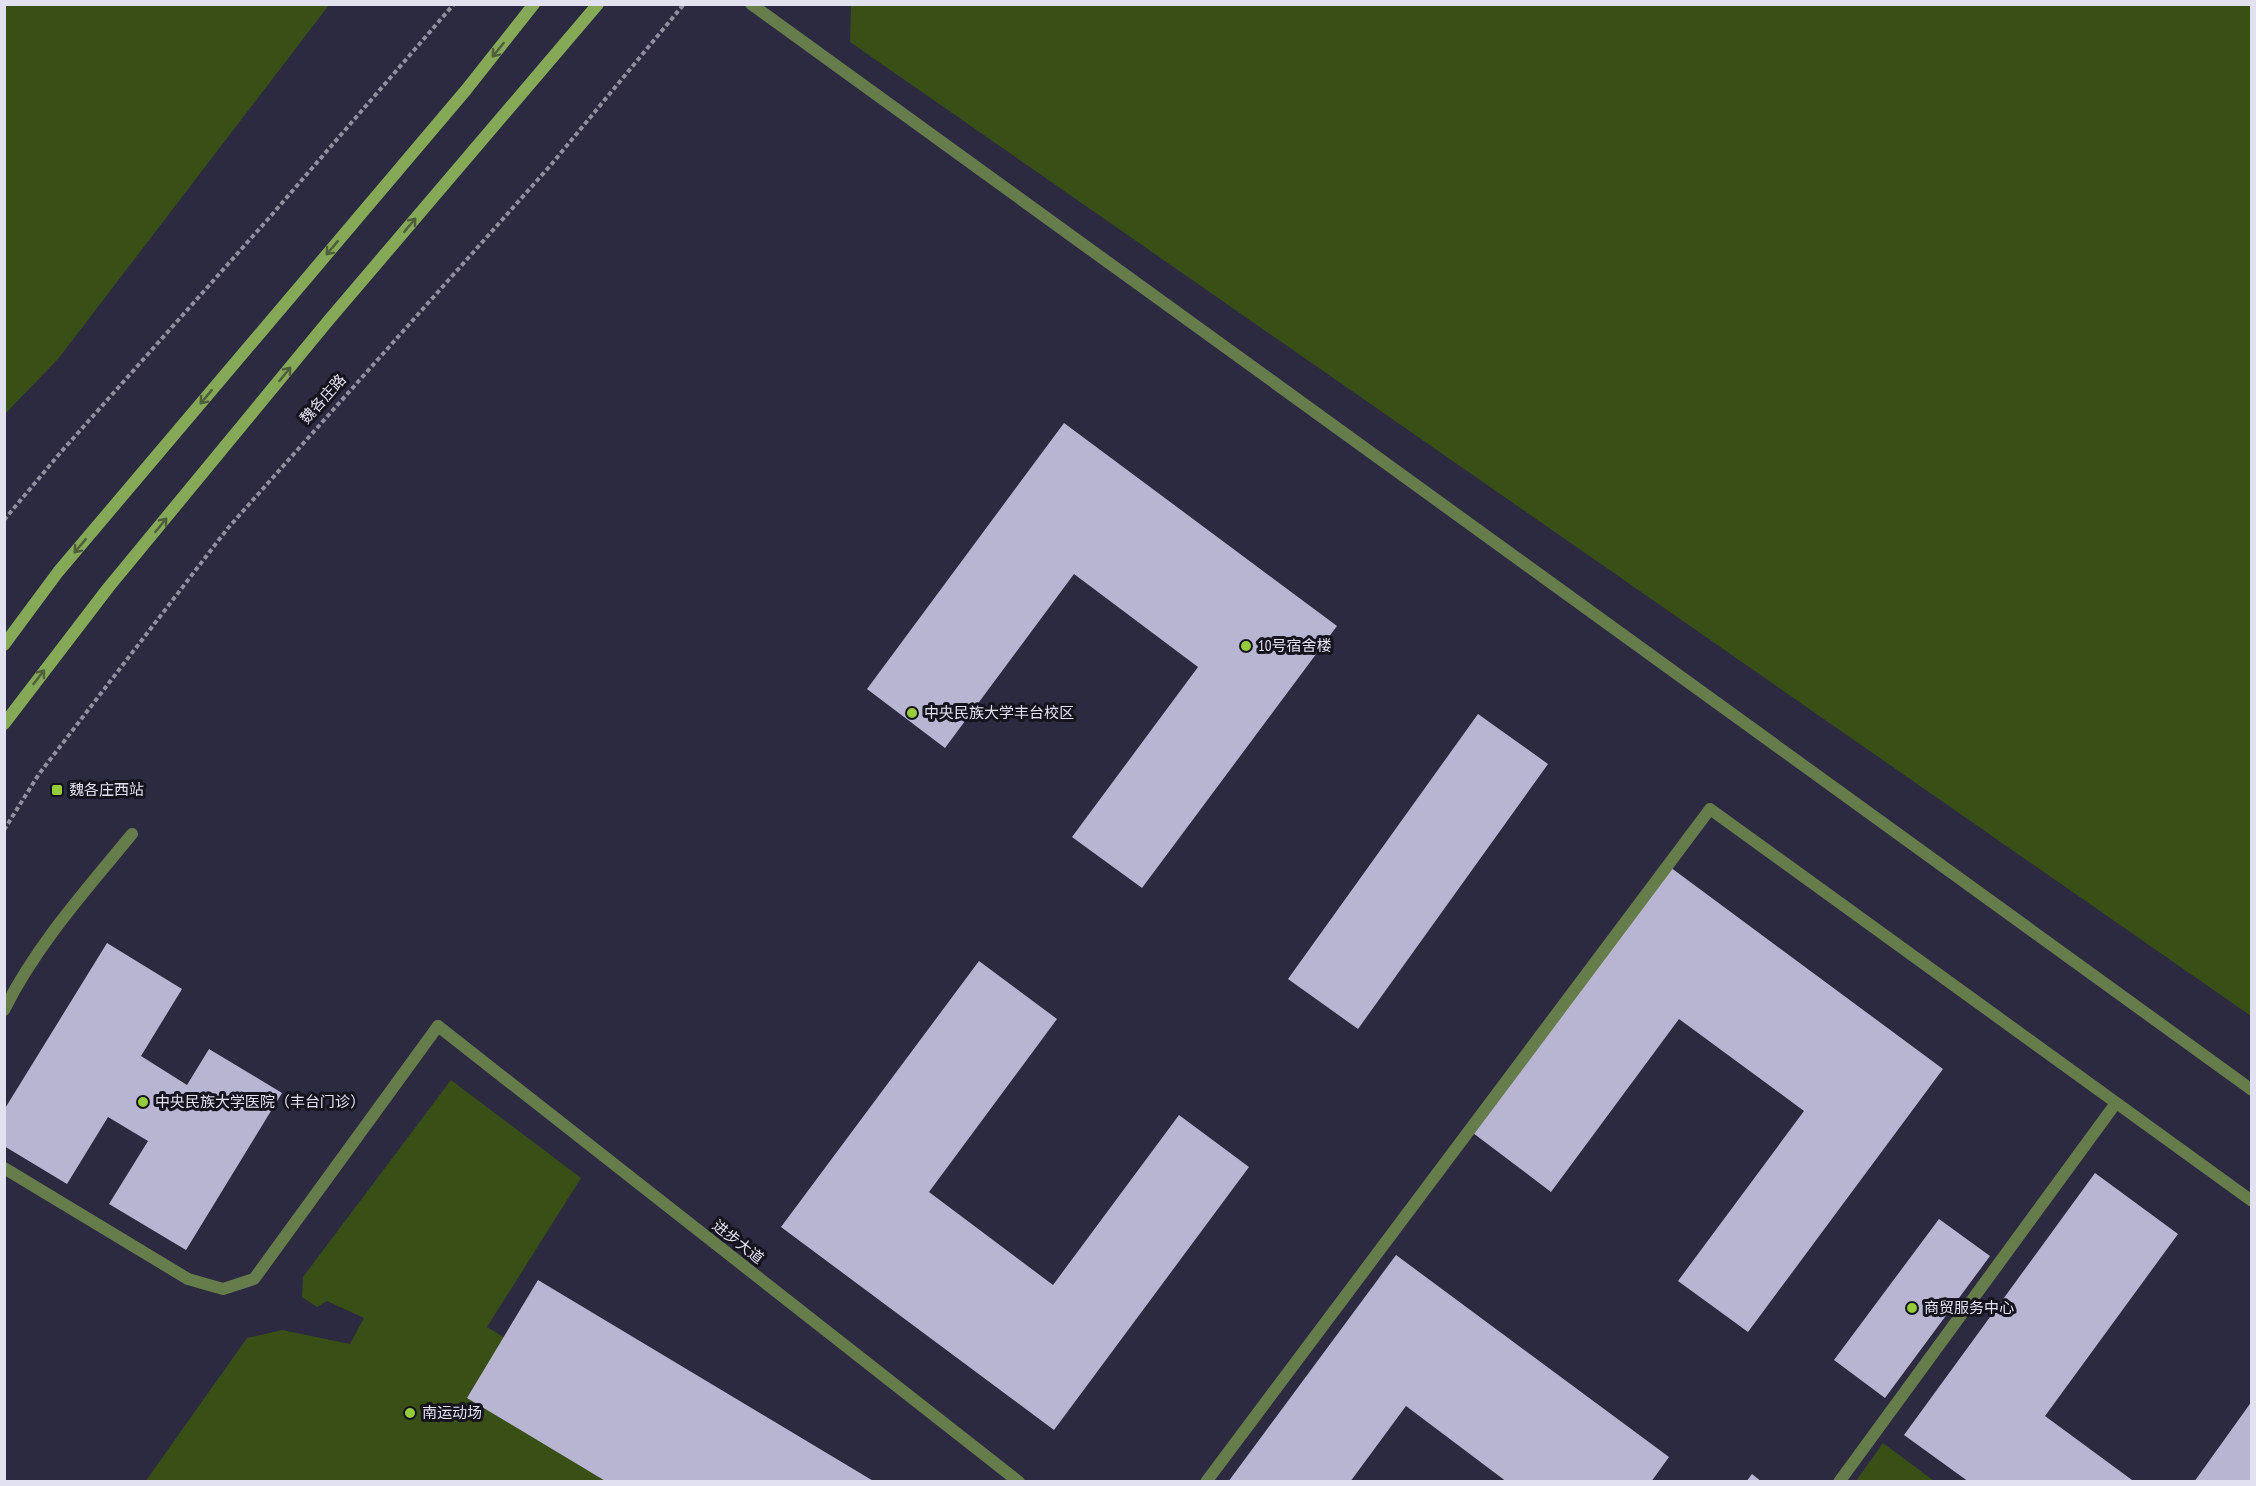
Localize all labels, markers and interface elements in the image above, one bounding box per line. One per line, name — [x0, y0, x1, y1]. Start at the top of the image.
one-way arrow — [491, 42, 504, 58]
one-way arrow — [403, 218, 417, 233]
one-way arrow — [325, 240, 339, 255]
one-way arrow — [278, 366, 291, 382]
street label: 魏各庄路 — [295, 370, 350, 427]
one-way arrow — [199, 389, 213, 404]
one-way arrow — [154, 517, 167, 533]
one-way arrow — [74, 538, 87, 554]
place label: 10号宿舍楼 — [1258, 636, 1332, 655]
marker: 10号宿舍楼 — [1239, 639, 1253, 653]
one-way arrow — [33, 669, 46, 685]
place label: 中央民族大学丰台校区 — [924, 703, 1074, 722]
marker: 中央民族大学丰台校区 — [905, 706, 919, 720]
place label: 魏各庄西站 — [69, 780, 144, 799]
marker: 魏各庄西站 — [50, 783, 64, 797]
place label: 中央民族大学医院（丰台门诊） — [155, 1092, 365, 1111]
marker: 中央民族大学医院（丰台门诊） — [136, 1095, 150, 1109]
street label: 进步大道 — [709, 1216, 768, 1268]
place label: 商贸服务中心 — [1924, 1298, 2014, 1317]
marker: 商贸服务中心 — [1905, 1301, 1919, 1315]
place label: 南运动场 — [422, 1403, 482, 1422]
marker: 南运动场 — [403, 1406, 417, 1420]

